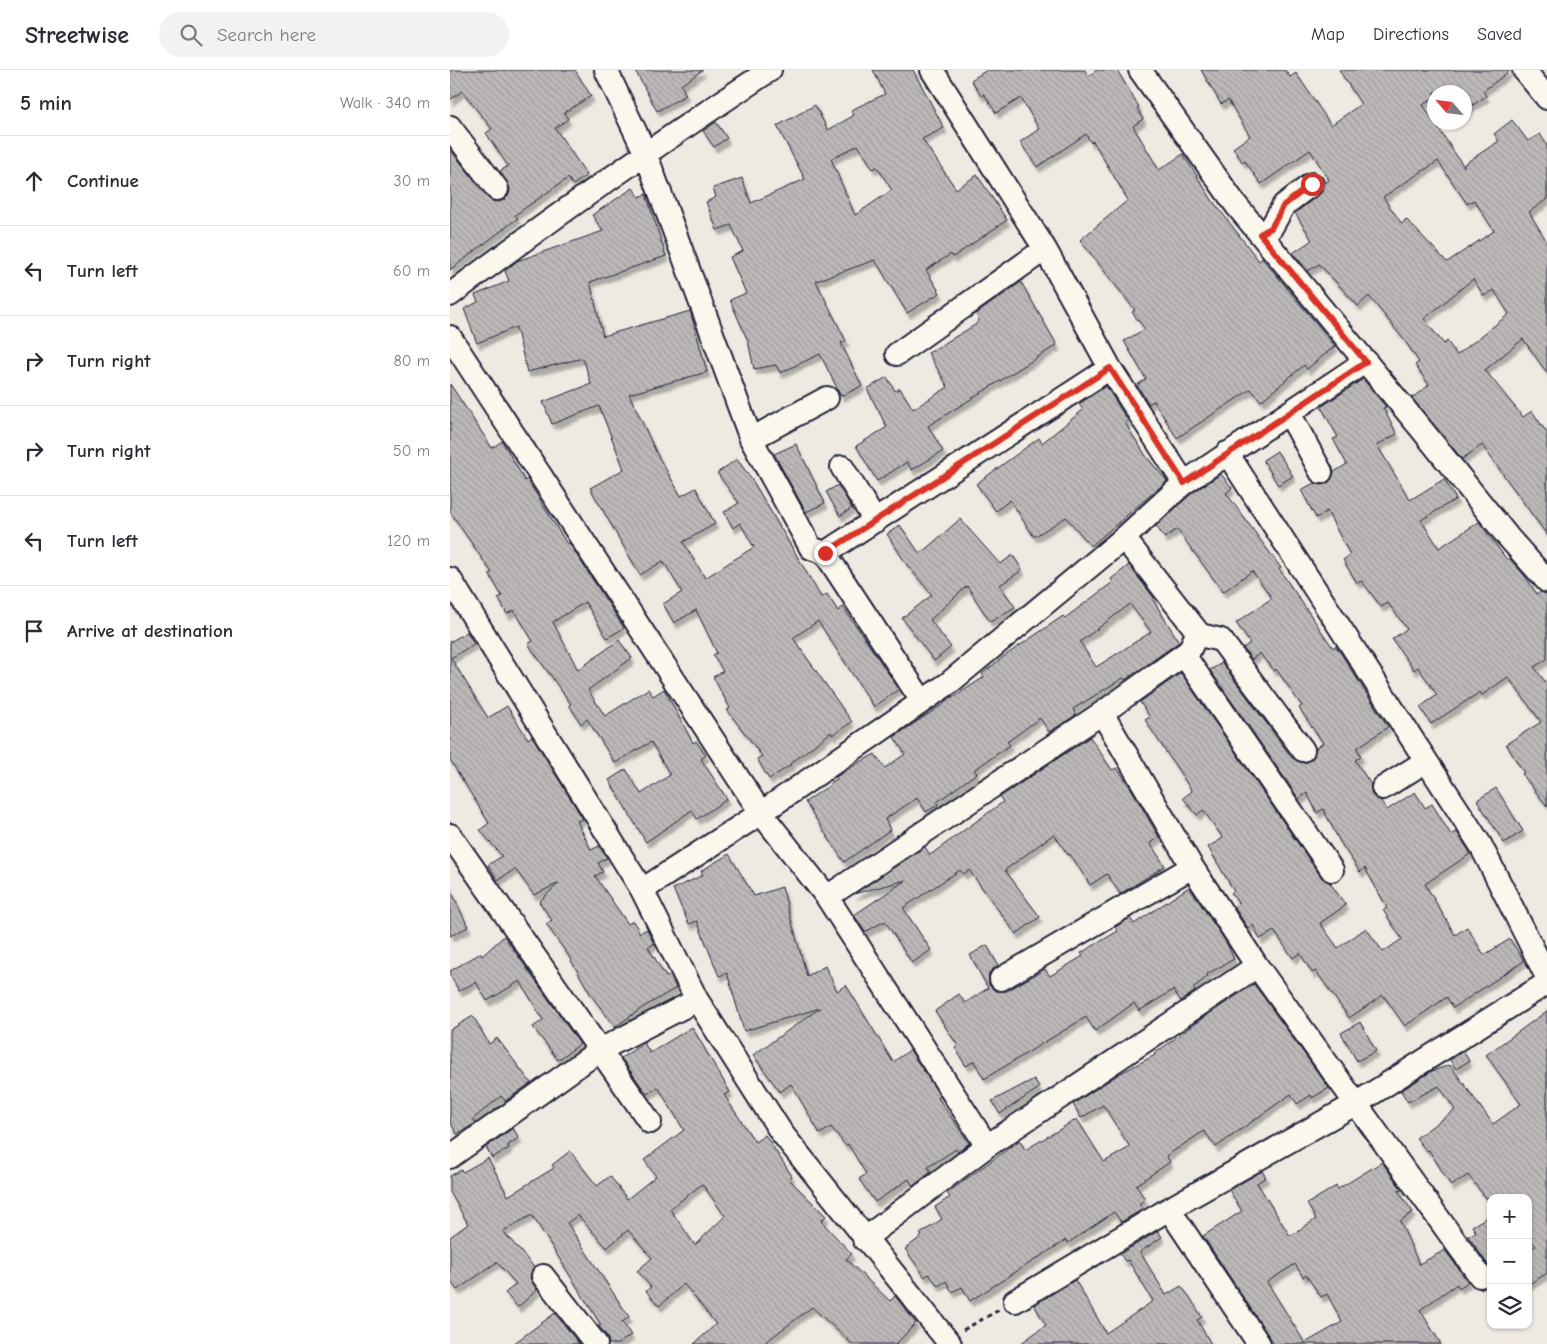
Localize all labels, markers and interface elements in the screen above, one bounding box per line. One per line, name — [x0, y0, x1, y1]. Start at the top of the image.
search box — [159, 12, 509, 57]
text: Streetwise — [25, 21, 129, 49]
icon: search — [177, 21, 205, 49]
text: Search here — [217, 24, 316, 46]
text: Map — [1311, 24, 1345, 45]
text: Directions — [1373, 24, 1449, 45]
text: Saved — [1477, 24, 1522, 45]
north arrow — [1427, 85, 1472, 130]
text: 5 min — [20, 91, 72, 115]
text: Walk · 340 m — [340, 94, 430, 112]
icon: ahead — [20, 167, 48, 195]
text: Continue — [67, 170, 139, 192]
text: 30 m — [394, 172, 430, 190]
route start — [1301, 173, 1324, 196]
icon: left — [20, 257, 48, 285]
text: Turn left — [67, 260, 138, 282]
text: 60 m — [393, 262, 430, 280]
icon: right — [20, 347, 48, 375]
text: Turn right — [67, 350, 151, 372]
text: 80 m — [393, 352, 430, 370]
icon: right — [20, 437, 48, 465]
text: Turn right — [67, 440, 151, 462]
text: 50 m — [393, 442, 430, 460]
icon: left — [20, 527, 48, 555]
text: Turn left — [67, 530, 138, 552]
text: 120 m — [387, 532, 430, 550]
route end — [814, 542, 837, 565]
icon: arrive — [20, 617, 48, 645]
text: Arrive at destination — [67, 620, 233, 642]
map controls — [1487, 1194, 1532, 1329]
button: + — [1487, 1194, 1532, 1239]
button: − — [1487, 1239, 1532, 1284]
button: layers — [1487, 1284, 1532, 1329]

